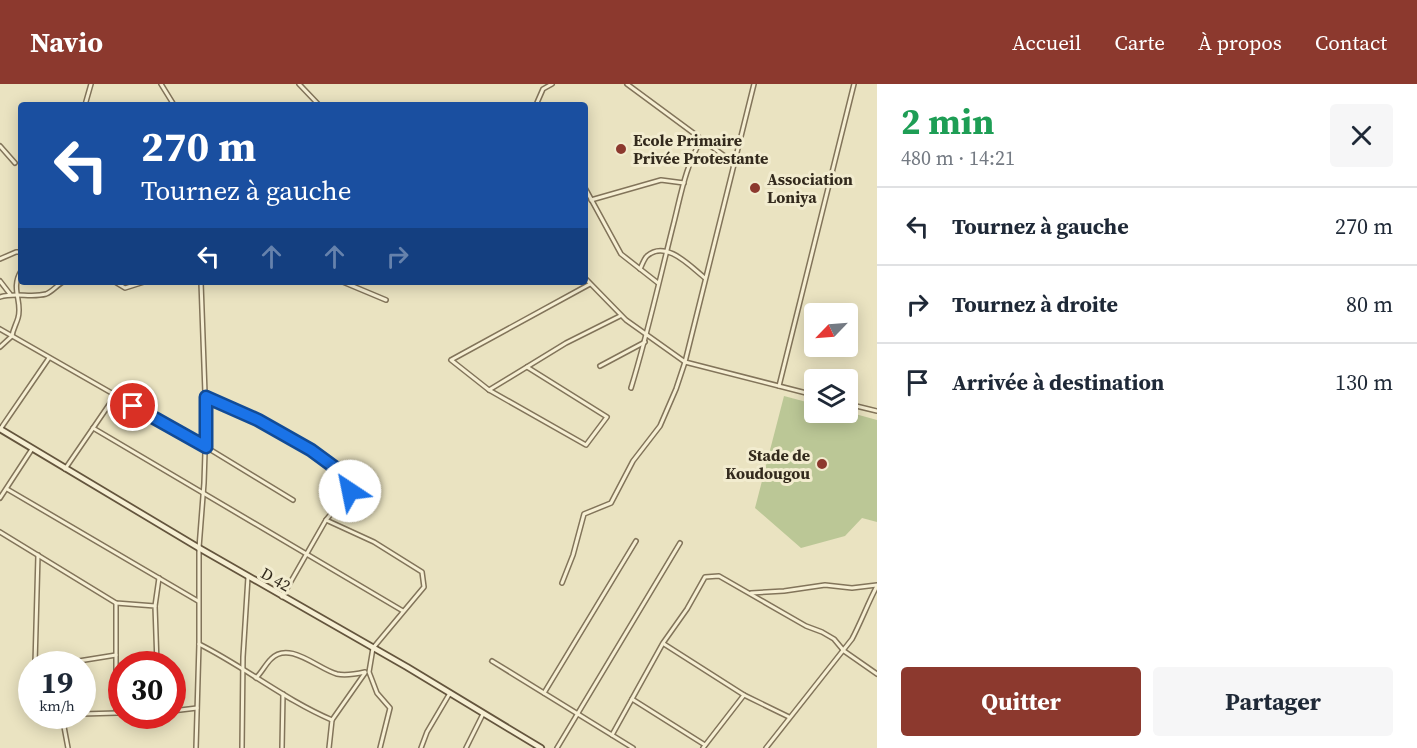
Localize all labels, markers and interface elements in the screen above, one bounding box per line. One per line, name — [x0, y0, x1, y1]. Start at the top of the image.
text: Navio — [30, 23, 103, 61]
text: Accueil — [1012, 28, 1081, 57]
text: Carte — [1114, 28, 1165, 57]
text: À propos — [1198, 28, 1282, 57]
text: Contact — [1315, 28, 1387, 57]
text: 2 min — [901, 97, 994, 146]
button: close — [1330, 104, 1393, 167]
text: 270 m — [141, 117, 256, 175]
icon: left — [42, 126, 120, 204]
place label: Ecole Primaire Privée Protestante — [633, 129, 768, 169]
marker: Ecole Primaire Privée Protestante — [614, 142, 628, 156]
text: 480 m · 14:21 — [901, 144, 1015, 172]
place label: Association Loniya — [767, 168, 853, 208]
text: Tournez à gauche — [141, 172, 351, 209]
marker: Association Loniya — [748, 181, 762, 195]
icon: left — [901, 210, 934, 243]
text: Tournez à gauche — [952, 211, 1129, 241]
text: 270 m — [1335, 211, 1393, 241]
icon: left — [192, 240, 225, 273]
icon: ahead — [255, 240, 288, 273]
icon: ahead — [318, 240, 351, 273]
icon: right — [381, 240, 414, 273]
icon: right — [901, 288, 934, 321]
text: Tournez à droite — [952, 289, 1118, 319]
text: 80 m — [1346, 289, 1393, 319]
north arrow — [804, 303, 858, 357]
map controls — [804, 303, 858, 423]
icon: arrive — [901, 366, 934, 399]
text: Arrivée à destination — [952, 367, 1164, 397]
text: 130 m — [1335, 367, 1393, 397]
button: layers — [804, 369, 858, 423]
pin — [107, 380, 158, 431]
icon: arrive — [116, 389, 149, 422]
place label: Stade de Koudougou — [725, 444, 810, 484]
marker: Stade de Koudougou — [815, 457, 829, 471]
position arrow — [318, 459, 382, 523]
street label: D 42 — [257, 562, 295, 596]
speed limit sign: 30 — [108, 651, 186, 729]
text: 19 — [41, 662, 73, 703]
button: Quitter — [901, 667, 1141, 736]
button: Partager — [1153, 667, 1393, 736]
text: km/h — [39, 695, 75, 716]

